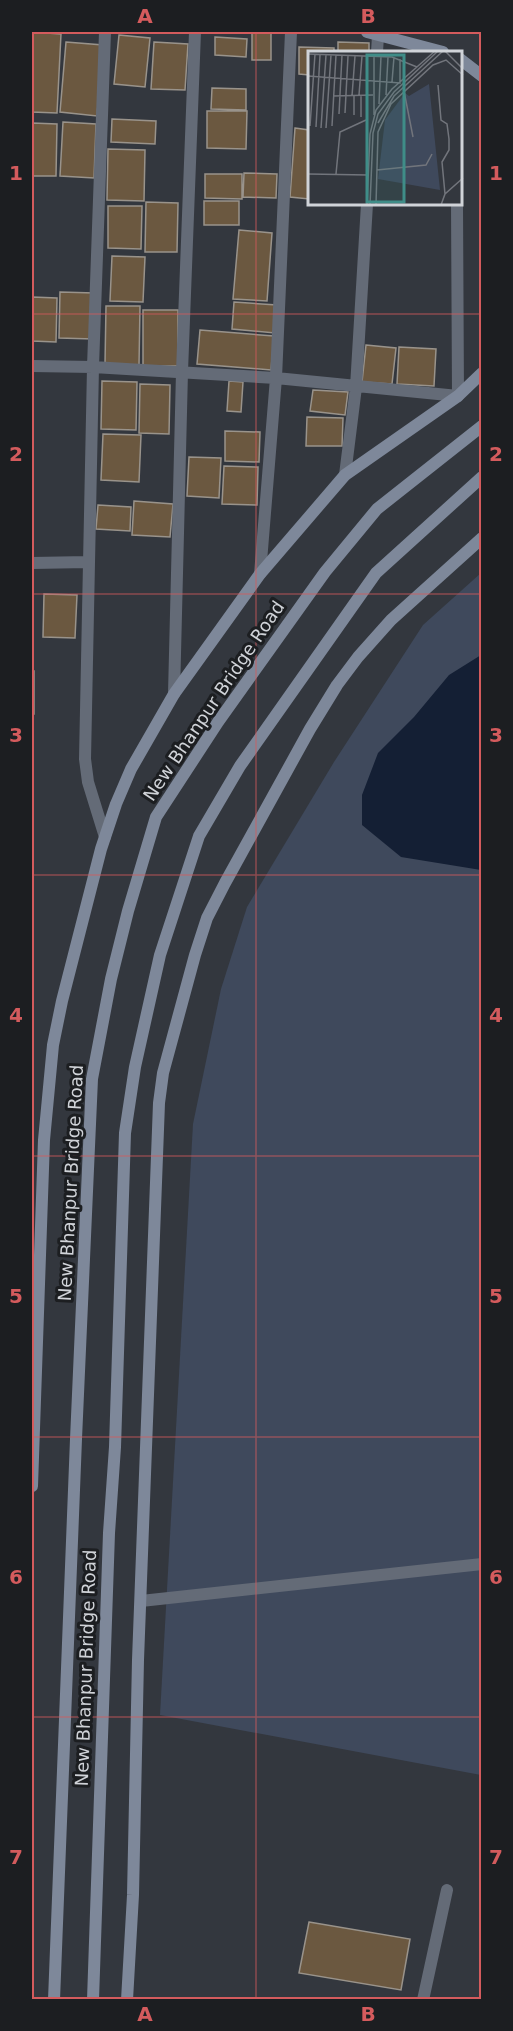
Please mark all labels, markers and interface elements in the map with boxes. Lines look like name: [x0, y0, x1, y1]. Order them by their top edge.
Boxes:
text: A: [137, 4, 153, 28]
text: B: [360, 4, 376, 28]
inset map: [308, 51, 462, 206]
text: 1: [9, 161, 23, 185]
text: 1: [489, 161, 503, 185]
text: 2: [9, 442, 23, 466]
text: 2: [489, 442, 503, 466]
street label: New Bhanpur Bridge Road: [139, 597, 288, 805]
text: 3: [9, 723, 23, 747]
text: 3: [489, 723, 503, 747]
text: 4: [9, 1003, 23, 1027]
text: 4: [489, 1003, 503, 1027]
street label: New Bhanpur Bridge Road: [54, 1064, 87, 1302]
text: 5: [9, 1284, 23, 1308]
text: 5: [489, 1284, 503, 1308]
street label: New Bhanpur Bridge Road: [71, 1549, 100, 1787]
text: 6: [9, 1565, 23, 1589]
text: 6: [489, 1565, 503, 1589]
text: 7: [9, 1845, 23, 1869]
text: 7: [489, 1845, 503, 1869]
text: A: [137, 2002, 153, 2026]
text: B: [360, 2002, 376, 2026]

